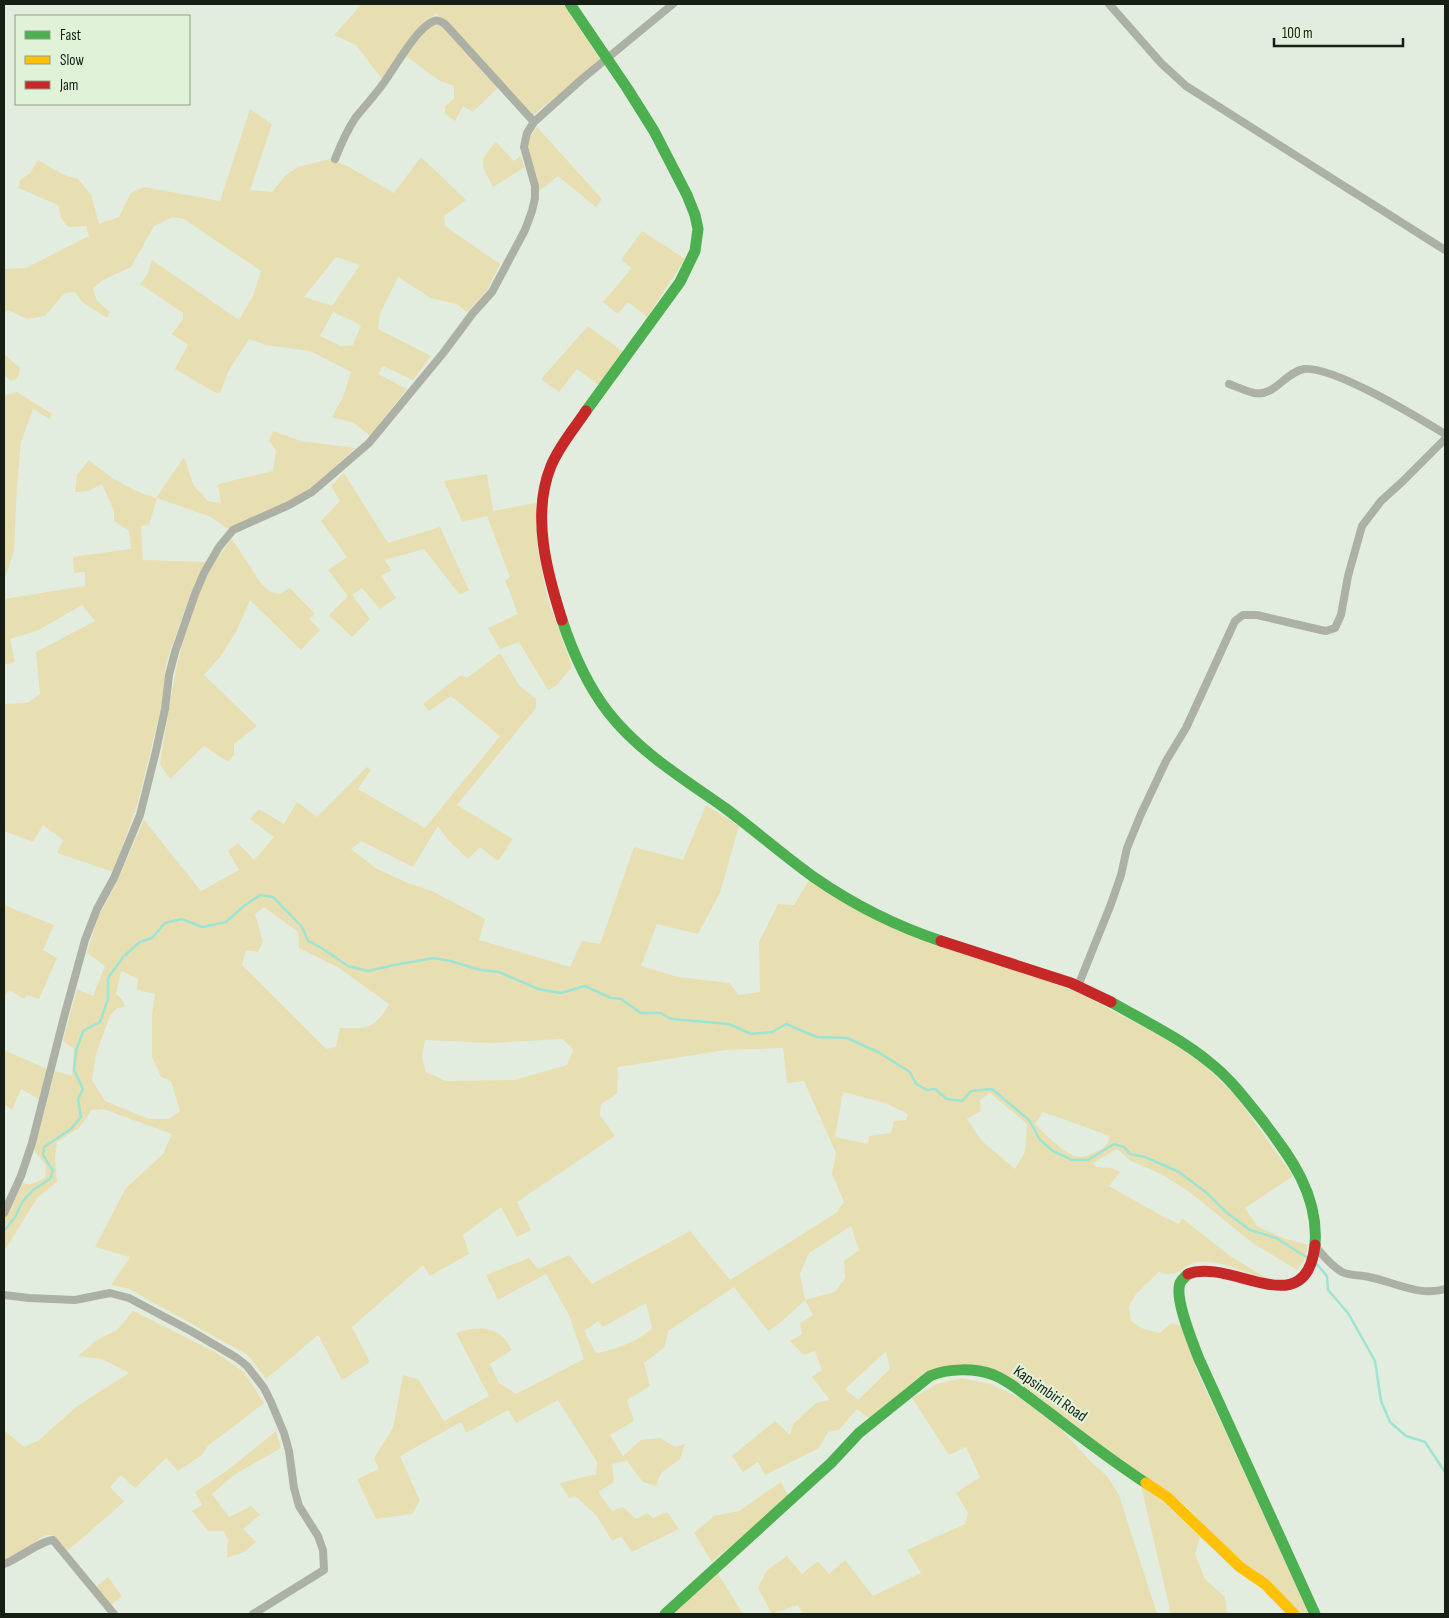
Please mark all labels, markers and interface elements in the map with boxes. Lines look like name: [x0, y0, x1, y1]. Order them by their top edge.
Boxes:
legend: [15, 15, 190, 105]
scale bar: [1274, 15, 1403, 47]
text: 100 m: [1282, 24, 1313, 43]
text: Fast: [60, 26, 82, 45]
text: Slow: [60, 51, 84, 70]
text: Jam: [59, 76, 78, 95]
street label: Kapsimbiri Road: [1010, 1362, 1090, 1426]

